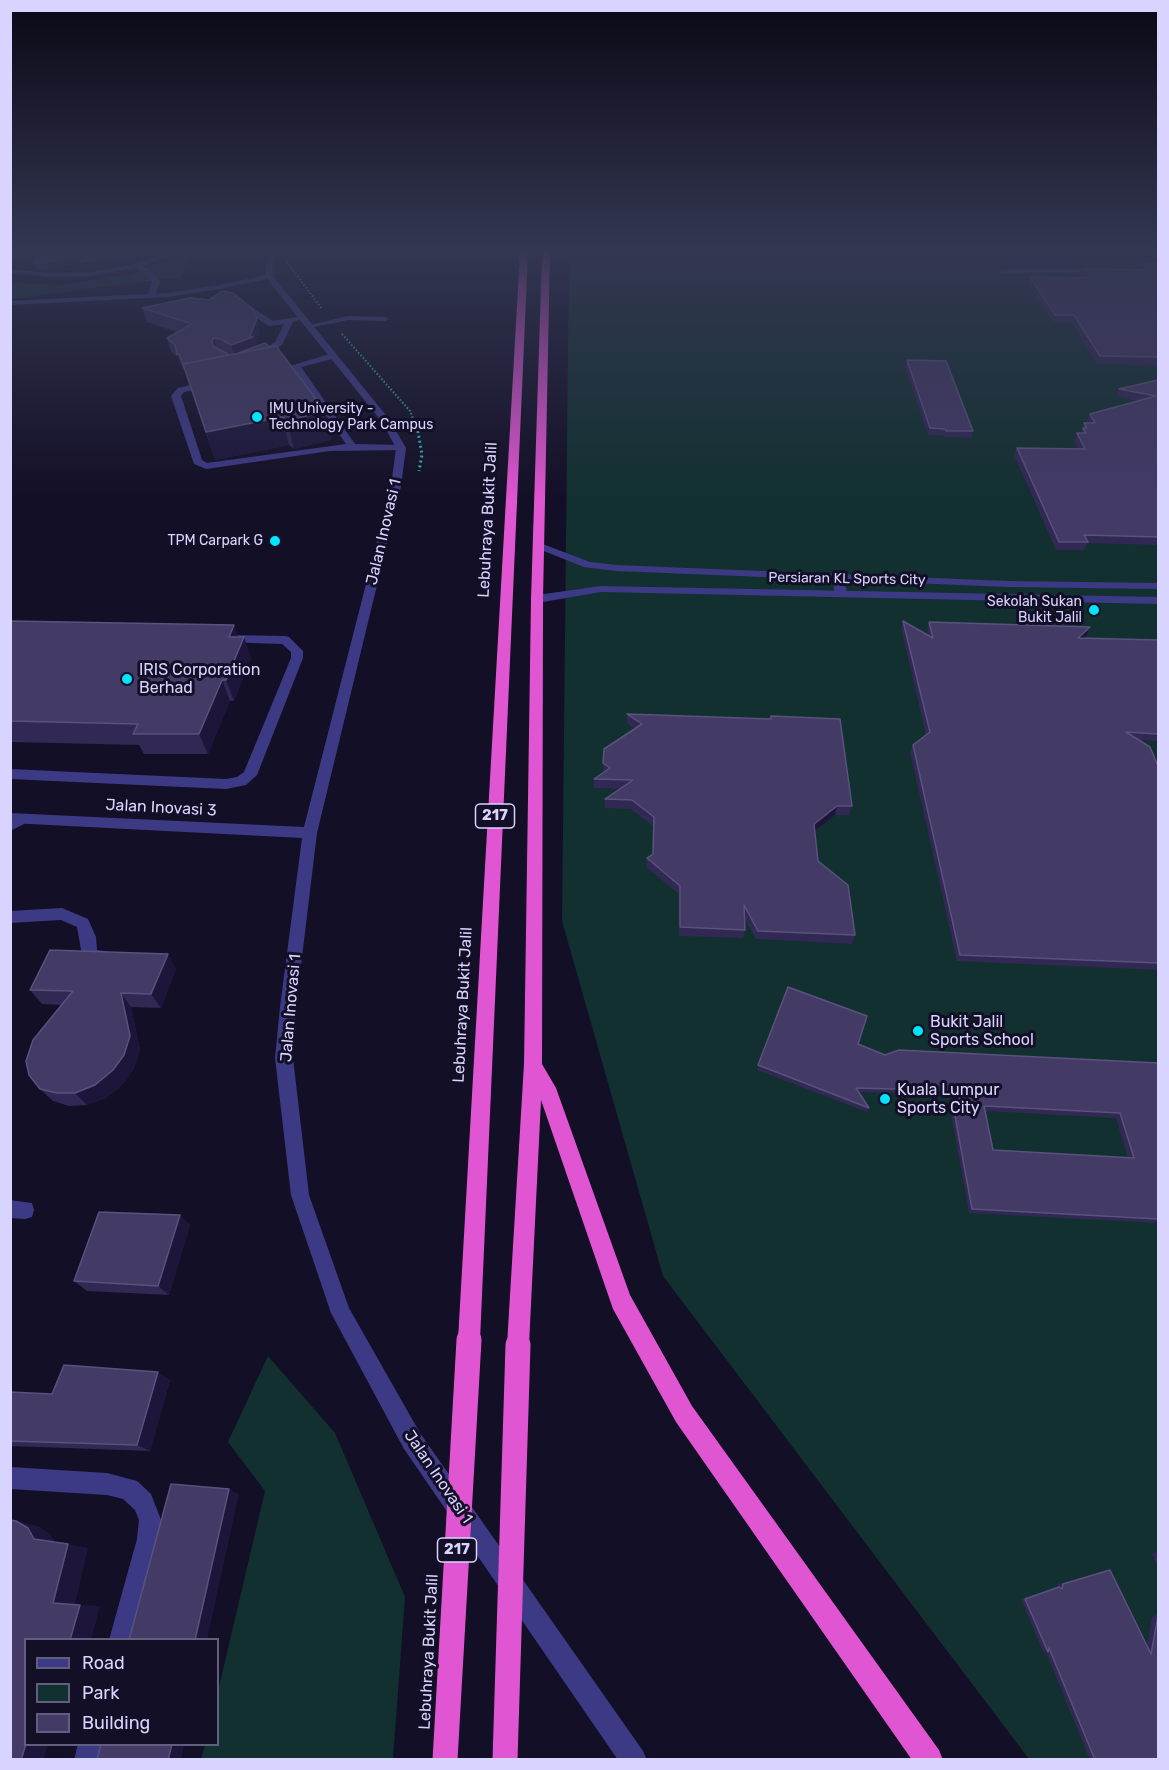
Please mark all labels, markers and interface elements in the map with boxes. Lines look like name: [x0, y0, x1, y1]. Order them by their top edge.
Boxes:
place label: IMU University - Technology Park Campus: [269, 401, 433, 434]
marker: IMU University - Technology Park Campus: [250, 410, 264, 424]
street label: Lebuhraya Bukit Jalil: [474, 442, 502, 598]
street label: Jalan Inovasi 1: [362, 477, 406, 587]
place label: TPM Carpark G: [167, 533, 263, 549]
marker: TPM Carpark G: [268, 534, 282, 548]
street label: Persiaran KL Sports City: [768, 569, 926, 589]
place label: Sekolah Sukan Bukit Jalil: [987, 594, 1082, 626]
marker: Sekolah Sukan Bukit Jalil: [1087, 603, 1101, 617]
place label: IRIS Corporation Berhad: [139, 660, 260, 698]
marker: IRIS Corporation Berhad: [120, 672, 134, 686]
street label: Jalan Inovasi 3: [105, 796, 217, 820]
road number: 217: [476, 804, 514, 828]
street label: Lebuhraya Bukit Jalil: [449, 927, 477, 1083]
street label: Jalan Inovasi 1: [277, 953, 305, 1063]
place label: Bukit Jalil Sports School: [930, 1012, 1034, 1050]
marker: Bukit Jalil Sports School: [911, 1024, 925, 1038]
place label: Kuala Lumpur Sports City: [897, 1080, 999, 1118]
marker: Kuala Lumpur Sports City: [878, 1092, 892, 1106]
street label: Jalan Inovasi 1: [400, 1427, 476, 1527]
road number: 217: [438, 1538, 476, 1562]
street label: Lebuhraya Bukit Jalil: [415, 1574, 443, 1730]
legend: [24, 1638, 219, 1746]
text: Road: [82, 1652, 125, 1674]
text: Park: [82, 1682, 119, 1704]
text: Building: [82, 1712, 150, 1734]

